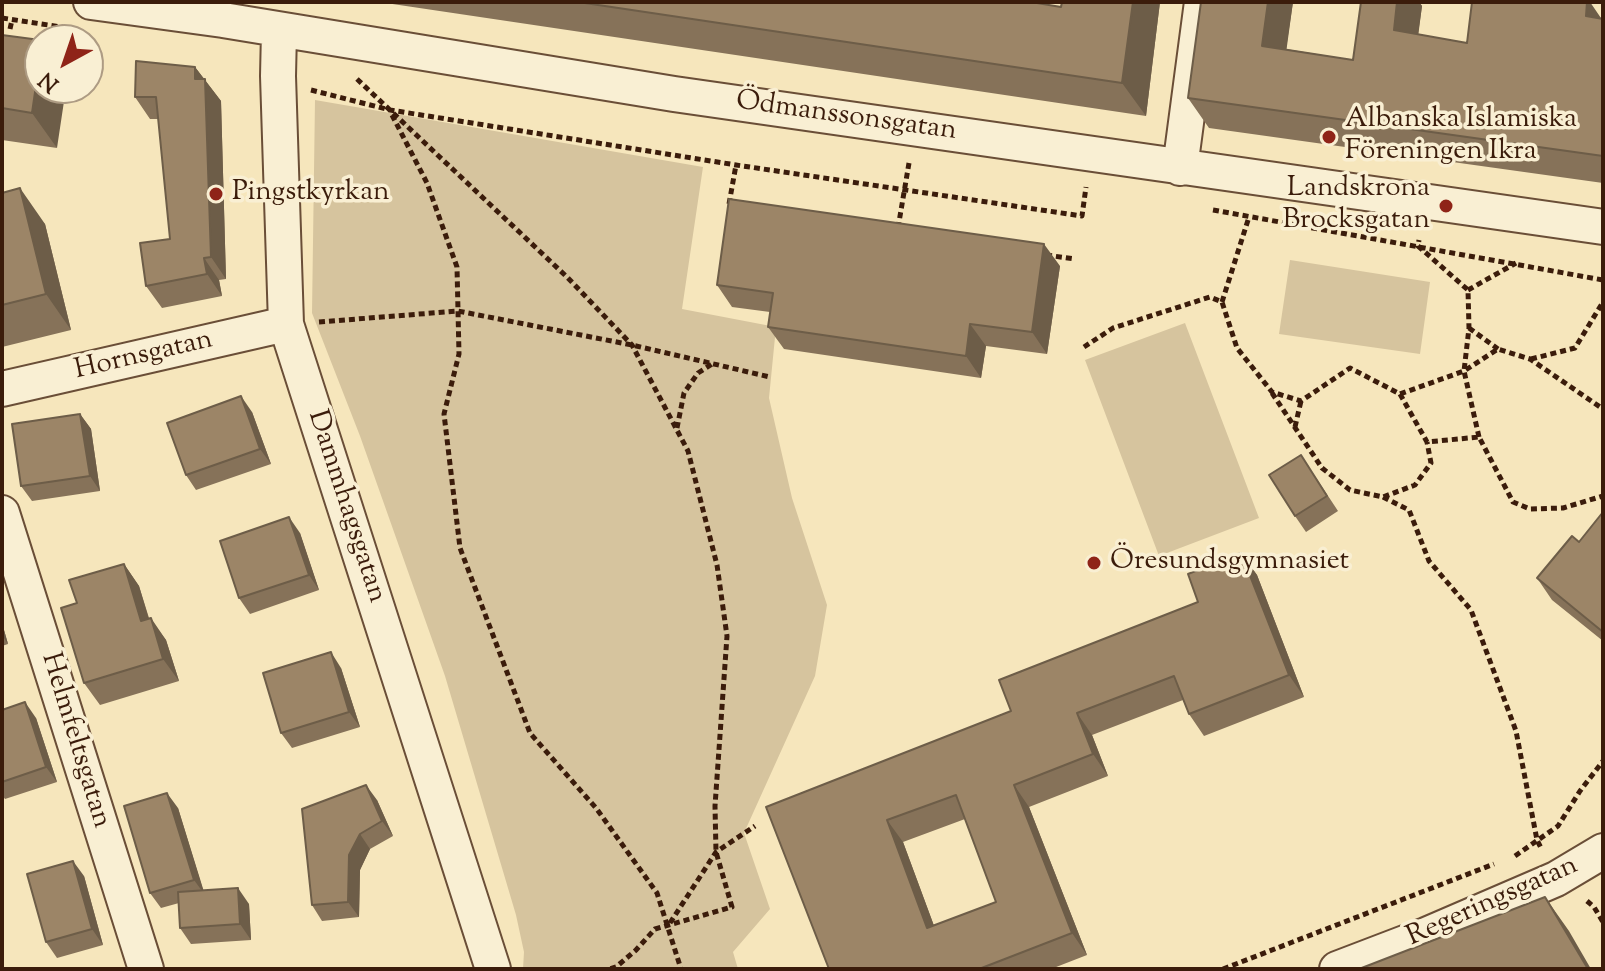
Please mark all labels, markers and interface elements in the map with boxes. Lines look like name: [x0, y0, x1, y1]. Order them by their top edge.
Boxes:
north arrow: [24, 24, 104, 104]
text: N: [33, 63, 67, 99]
street label: Ödmanssonsgatan: [733, 86, 959, 150]
place label: Albanska Islamiska Föreningen Ikra: [1345, 104, 1577, 170]
marker: Albanska Islamiska Föreningen Ikra: [1320, 128, 1338, 146]
place label: Landskrona Brocksgatan: [1282, 173, 1430, 239]
place label: Pingstkyrkan: [232, 177, 390, 211]
marker: Pingstkyrkan: [207, 185, 225, 203]
marker: Landskrona Brocksgatan: [1437, 197, 1455, 215]
street label: Hornsgatan: [72, 325, 216, 389]
street label: Dammhagsgatan: [298, 407, 392, 607]
place label: Öresundsgymnasiet: [1110, 546, 1349, 580]
marker: Öresundsgymnasiet: [1085, 554, 1103, 572]
street label: Helmfeltsgatan: [31, 649, 117, 833]
street label: Regeringsgatan: [1402, 850, 1584, 956]

